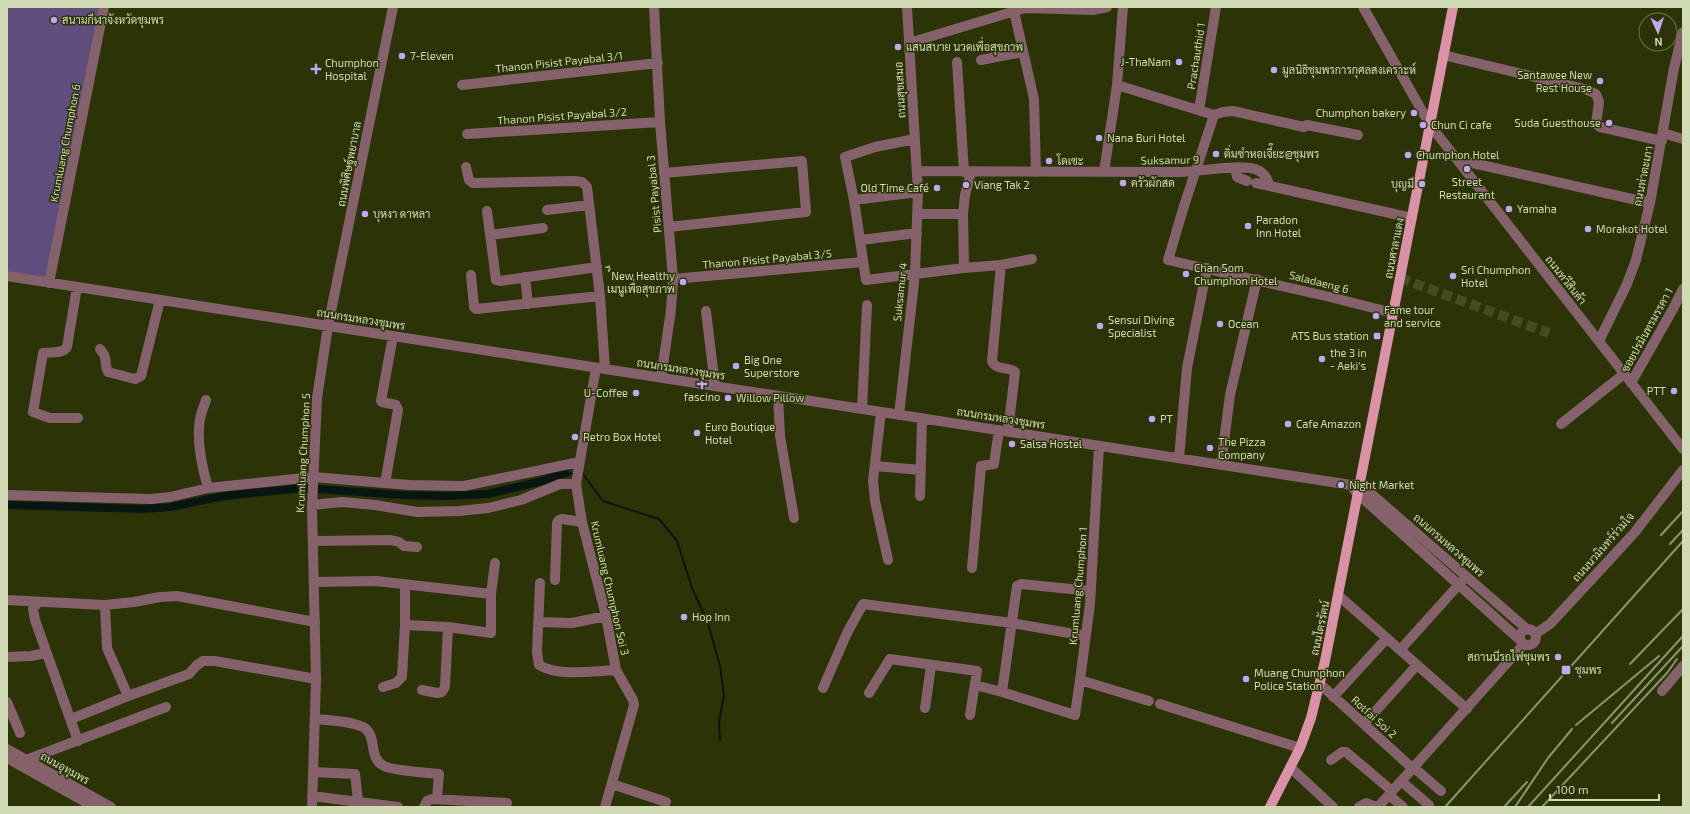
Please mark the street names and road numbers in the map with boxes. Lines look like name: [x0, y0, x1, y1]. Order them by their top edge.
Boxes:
street label: Prachauthid 1: [1184, 22, 1207, 90]
street label: Thanon Pisist Payabal 3/1: [494, 48, 623, 75]
street label: ถนนสุขเสมอ: [892, 61, 910, 118]
street label: Krumluang Chumphon 6: [47, 83, 82, 203]
street label: Thanon Pisist Payabal 3/2: [497, 104, 627, 127]
street label: ถนนพิศิษฐ์พยาบาล: [333, 120, 365, 208]
street label: ถนนท่าตะเภา: [1630, 145, 1655, 207]
street label: Suksamur 9: [1141, 152, 1199, 167]
street label: Pisist Payabal 3: [644, 155, 663, 233]
street label: ถนนศาลาแดง: [1381, 216, 1406, 280]
street label: Thanon Pisist Payabal 3/5: [702, 246, 832, 271]
street label: ถนนทวีสินค้า: [1543, 252, 1590, 307]
street label: Suksamur 4: [890, 262, 909, 322]
street label: Saladaeng 6: [1288, 268, 1350, 295]
street label: ซอยปรมินทรมรรคา 1: [1618, 285, 1675, 374]
street label: ถนนกรมหลวงชุมพร: [315, 305, 406, 335]
street label: ถนนกรมหลวงชุมพร: [635, 355, 726, 385]
street label: Krumluang Chumphon 5: [293, 393, 312, 513]
street label: ถนนกรมหลวงชุมพร: [955, 404, 1046, 434]
street label: ถนนนวมินทร์ร่วมใจ: [1568, 509, 1636, 584]
street label: ถนนกรมหลวงชุมพร: [1409, 510, 1487, 581]
street label: Krumluang Chumphon Soi 3: [589, 519, 632, 656]
street label: Krumluang Chumphon 1: [1066, 527, 1089, 645]
street label: ถนนไตรรัตน์: [1306, 599, 1332, 656]
street label: Rotfai Soi 2: [1349, 693, 1400, 740]
street label: ถนนอุทุมพร: [37, 749, 92, 789]

